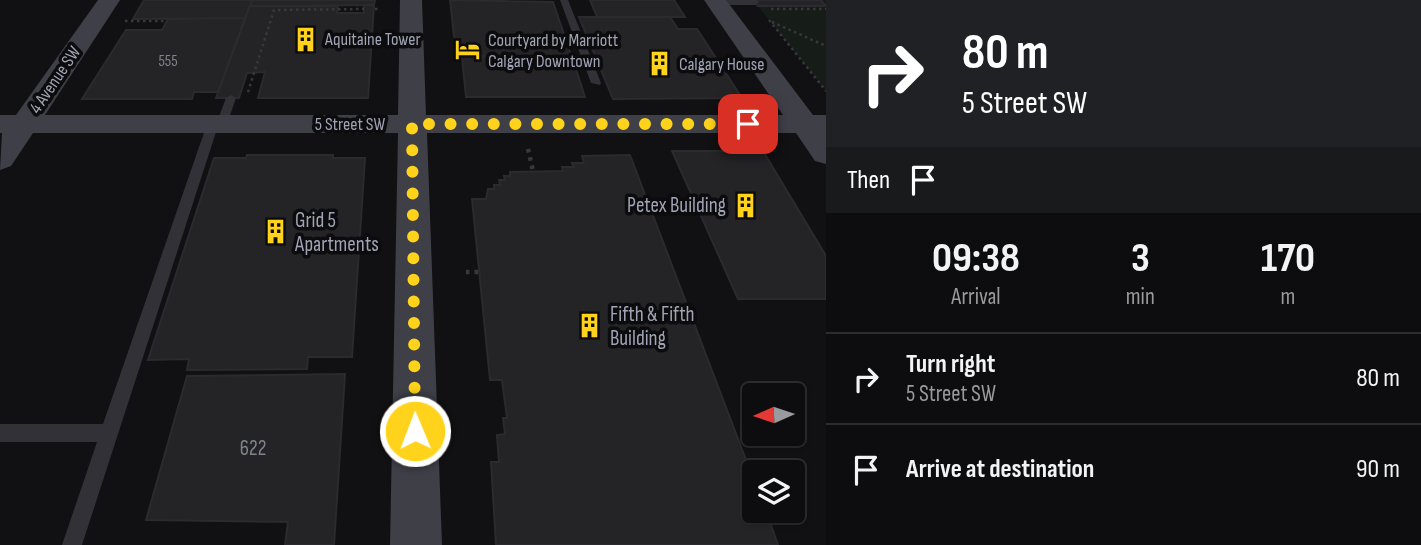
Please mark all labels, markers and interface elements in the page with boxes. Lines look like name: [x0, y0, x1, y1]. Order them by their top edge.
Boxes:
text: 80 m: [962, 24, 1049, 83]
building icon: Aquitaine Tower: [291, 25, 319, 53]
icon: right: [847, 28, 938, 119]
place label: Aquitaine Tower: [324, 29, 421, 50]
place label: Courtyard by Marriott Calgary Downtown: [488, 30, 619, 72]
hotel icon: Courtyard by Marriott Calgary Downtown: [454, 36, 482, 64]
street label: 4 Avenue SW: [25, 42, 85, 118]
building icon: Calgary House: [645, 50, 673, 78]
house number: 555: [158, 52, 178, 71]
place label: Calgary House: [679, 54, 765, 75]
text: 5 Street SW: [962, 84, 1087, 123]
pin: [718, 94, 778, 154]
icon: arrive: [729, 105, 767, 143]
street label: 5 Street SW: [315, 114, 385, 135]
icon: arrive: [904, 161, 942, 199]
text: Then: [847, 165, 890, 196]
building icon: Petex Building: [732, 191, 760, 219]
place label: Petex Building: [627, 193, 726, 218]
place label: Grid 5 Apartments: [294, 208, 379, 257]
building icon: Grid 5 Apartments: [261, 218, 289, 246]
text: 09:38: [932, 233, 1020, 284]
text: 3: [1131, 233, 1150, 284]
text: 170: [1261, 233, 1315, 284]
text: Arrival: [951, 283, 1001, 311]
text: min: [1126, 283, 1155, 311]
text: m: [1280, 283, 1295, 311]
place label: Fifth & Fifth Building: [610, 302, 695, 351]
building icon: Fifth & Fifth Building: [576, 312, 604, 340]
text: Turn right: [906, 349, 995, 380]
icon: right: [847, 360, 885, 398]
text: 80 m: [1356, 363, 1400, 394]
text: 5 Street SW: [906, 380, 996, 408]
north arrow: [742, 383, 805, 446]
map controls: [742, 383, 805, 523]
position arrow: [378, 394, 452, 468]
house number: 622: [240, 436, 266, 461]
icon: arrive: [847, 451, 885, 489]
text: Arrive at destination: [906, 454, 1094, 485]
text: 90 m: [1356, 454, 1400, 485]
button: layers: [742, 460, 805, 523]

